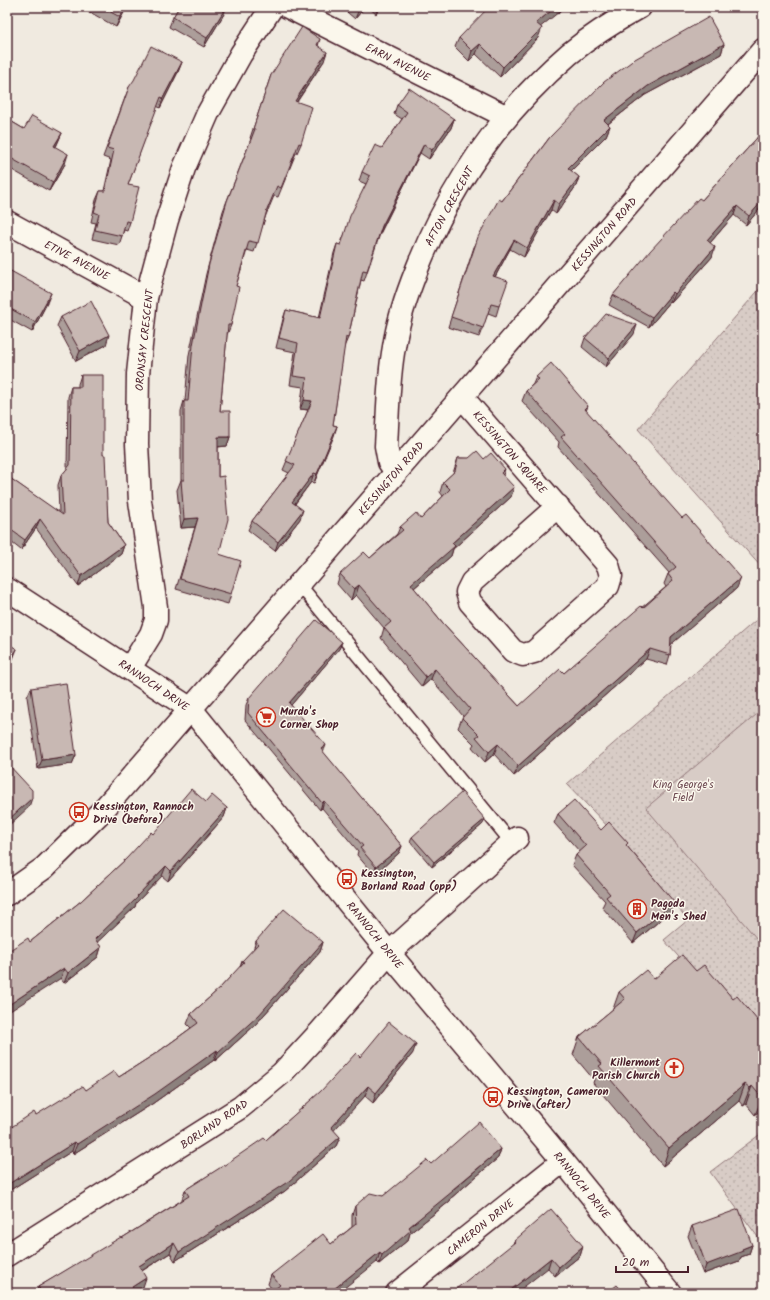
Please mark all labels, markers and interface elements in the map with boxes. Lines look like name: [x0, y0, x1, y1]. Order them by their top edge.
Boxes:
street label: EARN AVENUE: [362, 39, 434, 87]
street label: AFTON CRESCENT: [421, 162, 480, 250]
street label: KESSINGTON ROAD: [567, 193, 642, 276]
street label: ETIVE AVENUE: [41, 236, 113, 286]
street label: ORONSAY CRESCENT: [131, 287, 159, 392]
street label: KESSINGTON SQUARE: [468, 407, 551, 499]
street label: KESSINGTON ROAD: [354, 437, 429, 520]
street label: RANNOCH DRIVE: [114, 655, 193, 717]
place label: Murdo's Corner Shop: [280, 703, 339, 734]
supermarket icon: Murdo's Corner Shop: [255, 706, 277, 728]
park label: King George's Field: [652, 776, 714, 807]
place label: Kessington, Rannoch Drive (before): [93, 798, 194, 829]
bus stop icon: Kessington, Rannoch Drive (before): [68, 801, 90, 823]
place label: Kessington, Borland Road (opp): [361, 865, 457, 896]
bus stop icon: Kessington, Borland Road (opp): [336, 868, 358, 890]
place label: Pagoda Men's Shed: [651, 895, 707, 926]
street label: RANNOCH DRIVE: [341, 898, 407, 974]
building icon: Pagoda Men's Shed: [626, 898, 648, 920]
place label: Killermont Parish Church: [592, 1054, 661, 1085]
church icon: Killermont Parish Church: [663, 1057, 685, 1079]
place label: Kessington, Cameron Drive (after): [507, 1083, 609, 1114]
bus stop icon: Kessington, Cameron Drive (after): [482, 1086, 504, 1108]
street label: BORLAND ROAD: [177, 1095, 252, 1154]
street label: RANNOCH DRIVE: [548, 1148, 614, 1224]
street label: CAMERON DRIVE: [443, 1194, 519, 1261]
scale bar: [616, 1248, 688, 1274]
text: 20 m: [622, 1253, 650, 1272]

